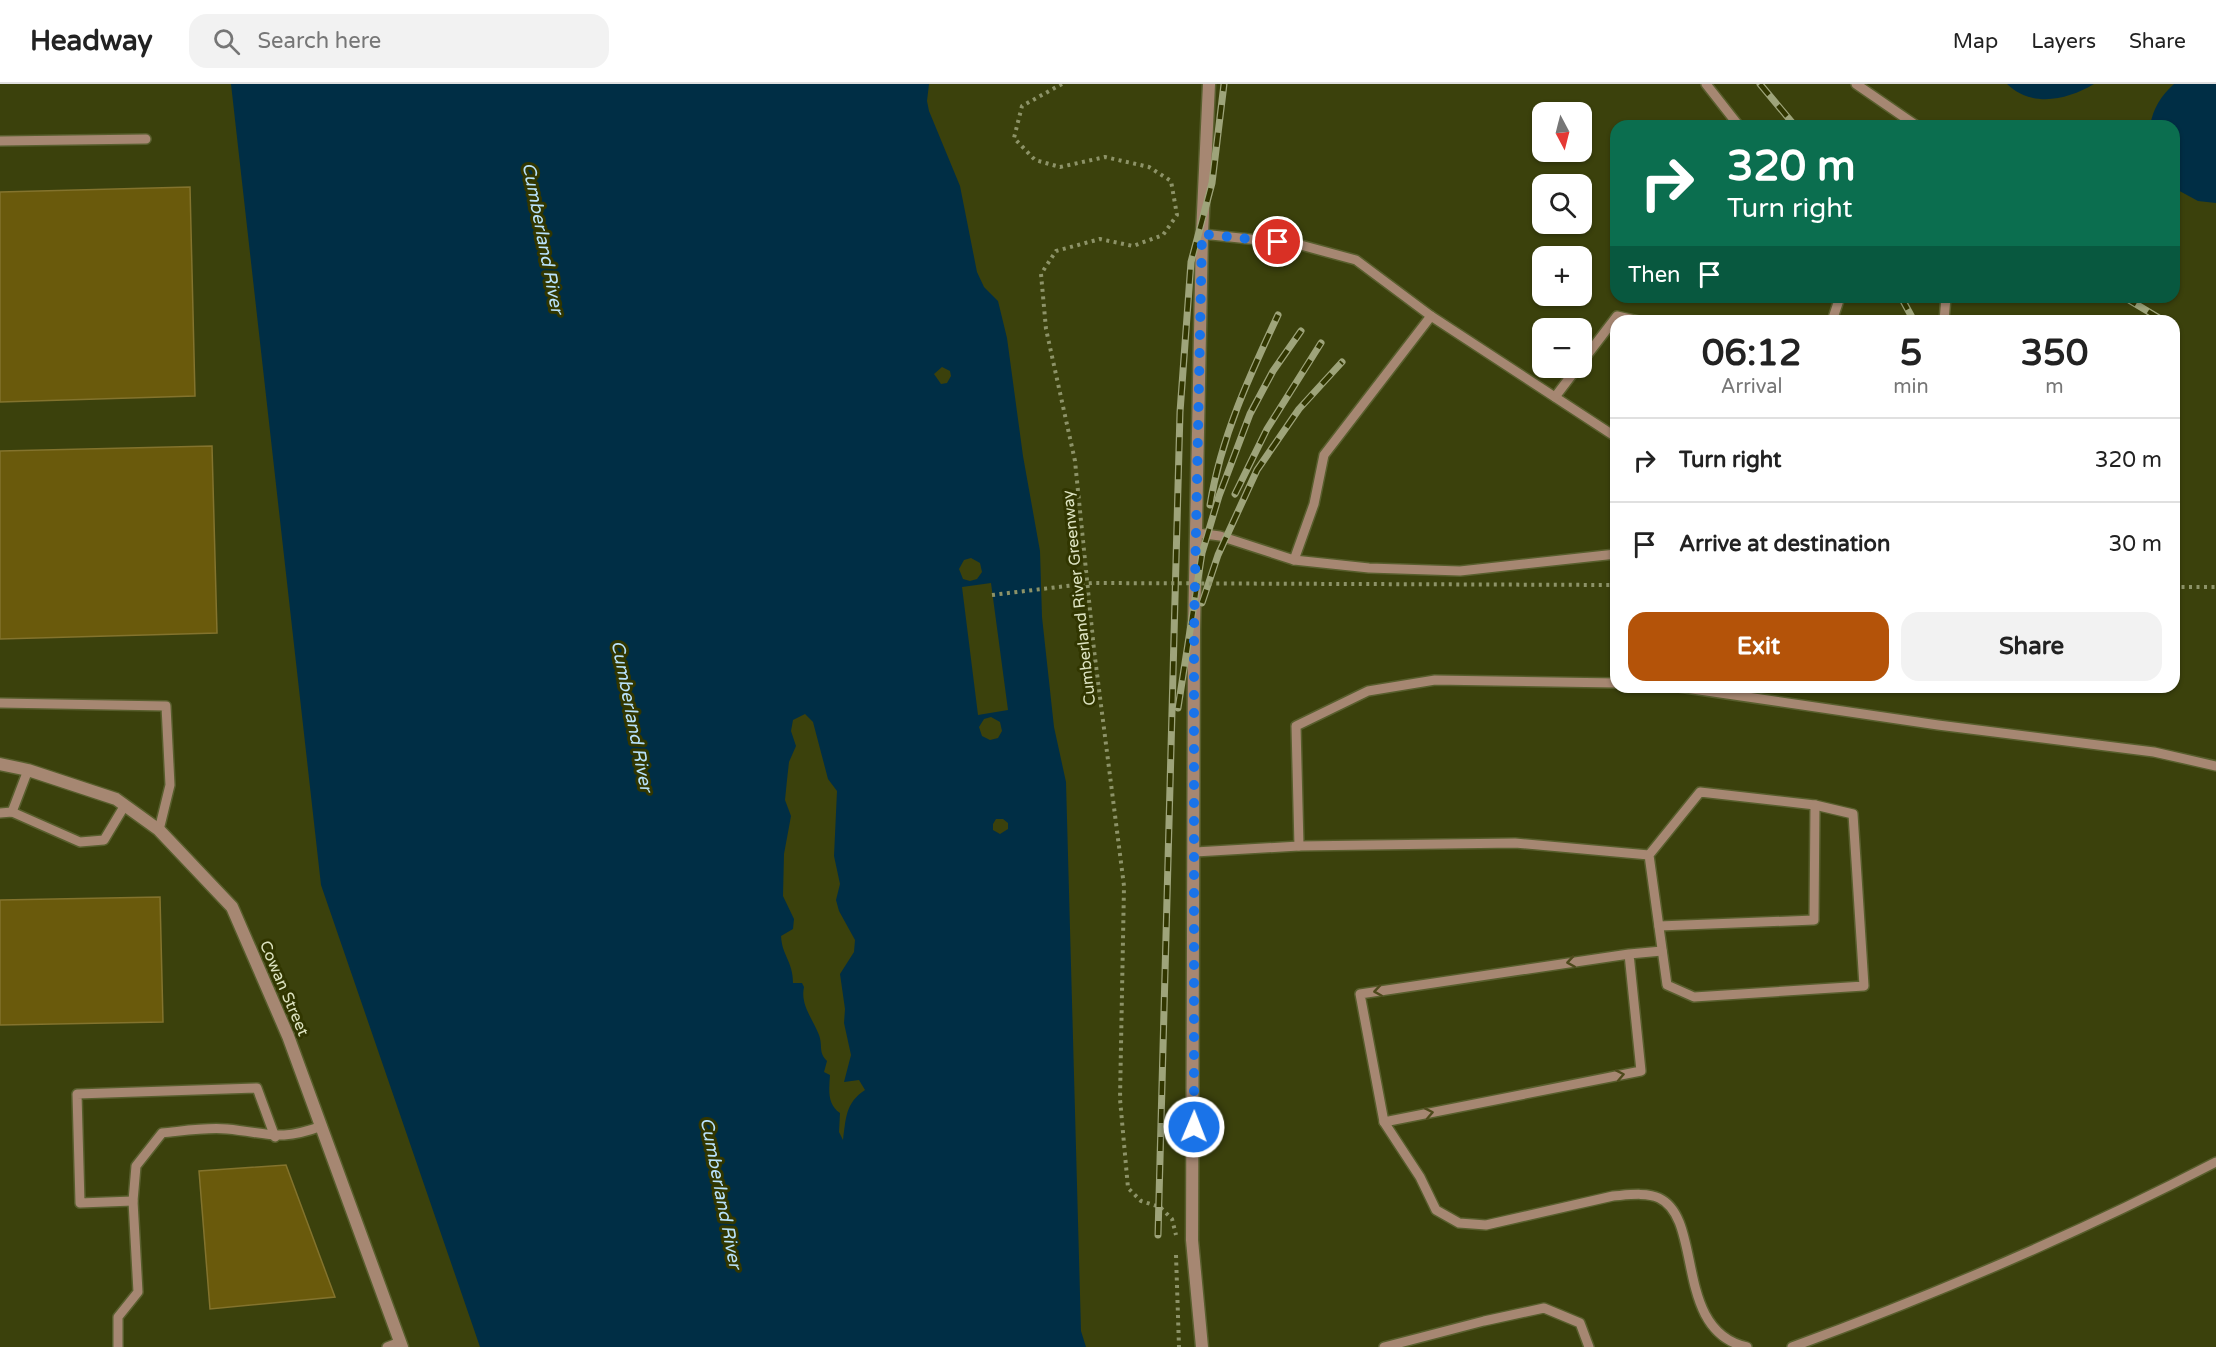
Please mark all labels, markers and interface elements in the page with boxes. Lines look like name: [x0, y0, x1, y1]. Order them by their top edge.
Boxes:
search box: [189, 14, 609, 68]
text: Headway: [30, 24, 153, 58]
icon: search: [210, 25, 243, 58]
text: Search here: [258, 28, 381, 54]
text: Map: [1953, 29, 1998, 54]
text: Layers: [2031, 29, 2096, 54]
text: Share: [2129, 29, 2186, 54]
north arrow: [1532, 102, 1592, 162]
map controls: [1532, 102, 1592, 378]
text: 320 m: [1727, 141, 1856, 192]
icon: right: [1628, 144, 1706, 222]
water label: Cumberland River: [518, 160, 569, 318]
button: search: [1532, 174, 1592, 234]
text: Turn right: [1727, 192, 1853, 225]
pin: [1252, 216, 1303, 267]
icon: arrive: [1261, 225, 1294, 258]
button: +: [1532, 246, 1592, 306]
icon: arrive: [1693, 258, 1726, 291]
text: Then: [1628, 262, 1681, 288]
button: −: [1532, 318, 1592, 378]
text: 06:12: [1702, 332, 1802, 375]
text: 5: [1900, 332, 1922, 375]
text: 350: [2020, 332, 2088, 375]
text: Arrival: [1721, 375, 1783, 399]
text: min: [1893, 375, 1929, 399]
text: m: [2045, 375, 2064, 399]
icon: right: [1628, 444, 1661, 477]
text: Turn right: [1679, 447, 1781, 473]
text: 320 m: [2095, 447, 2162, 473]
street label: Cumberland River Greenway: [1058, 489, 1100, 707]
icon: arrive: [1628, 528, 1661, 561]
text: Arrive at destination: [1679, 531, 1890, 557]
text: 30 m: [2108, 531, 2162, 557]
button: Exit: [1628, 612, 1889, 681]
button: Share: [1901, 612, 2162, 681]
water label: Cumberland River: [607, 638, 658, 796]
street label: Cowan Street: [255, 938, 313, 1039]
one-way arrow: [1567, 956, 1576, 968]
one-way arrow: [1374, 985, 1383, 997]
one-way arrow: [1615, 1069, 1625, 1082]
position arrow: [1162, 1095, 1226, 1159]
one-way arrow: [1424, 1107, 1434, 1120]
water label: Cumberland River: [696, 1115, 747, 1273]

